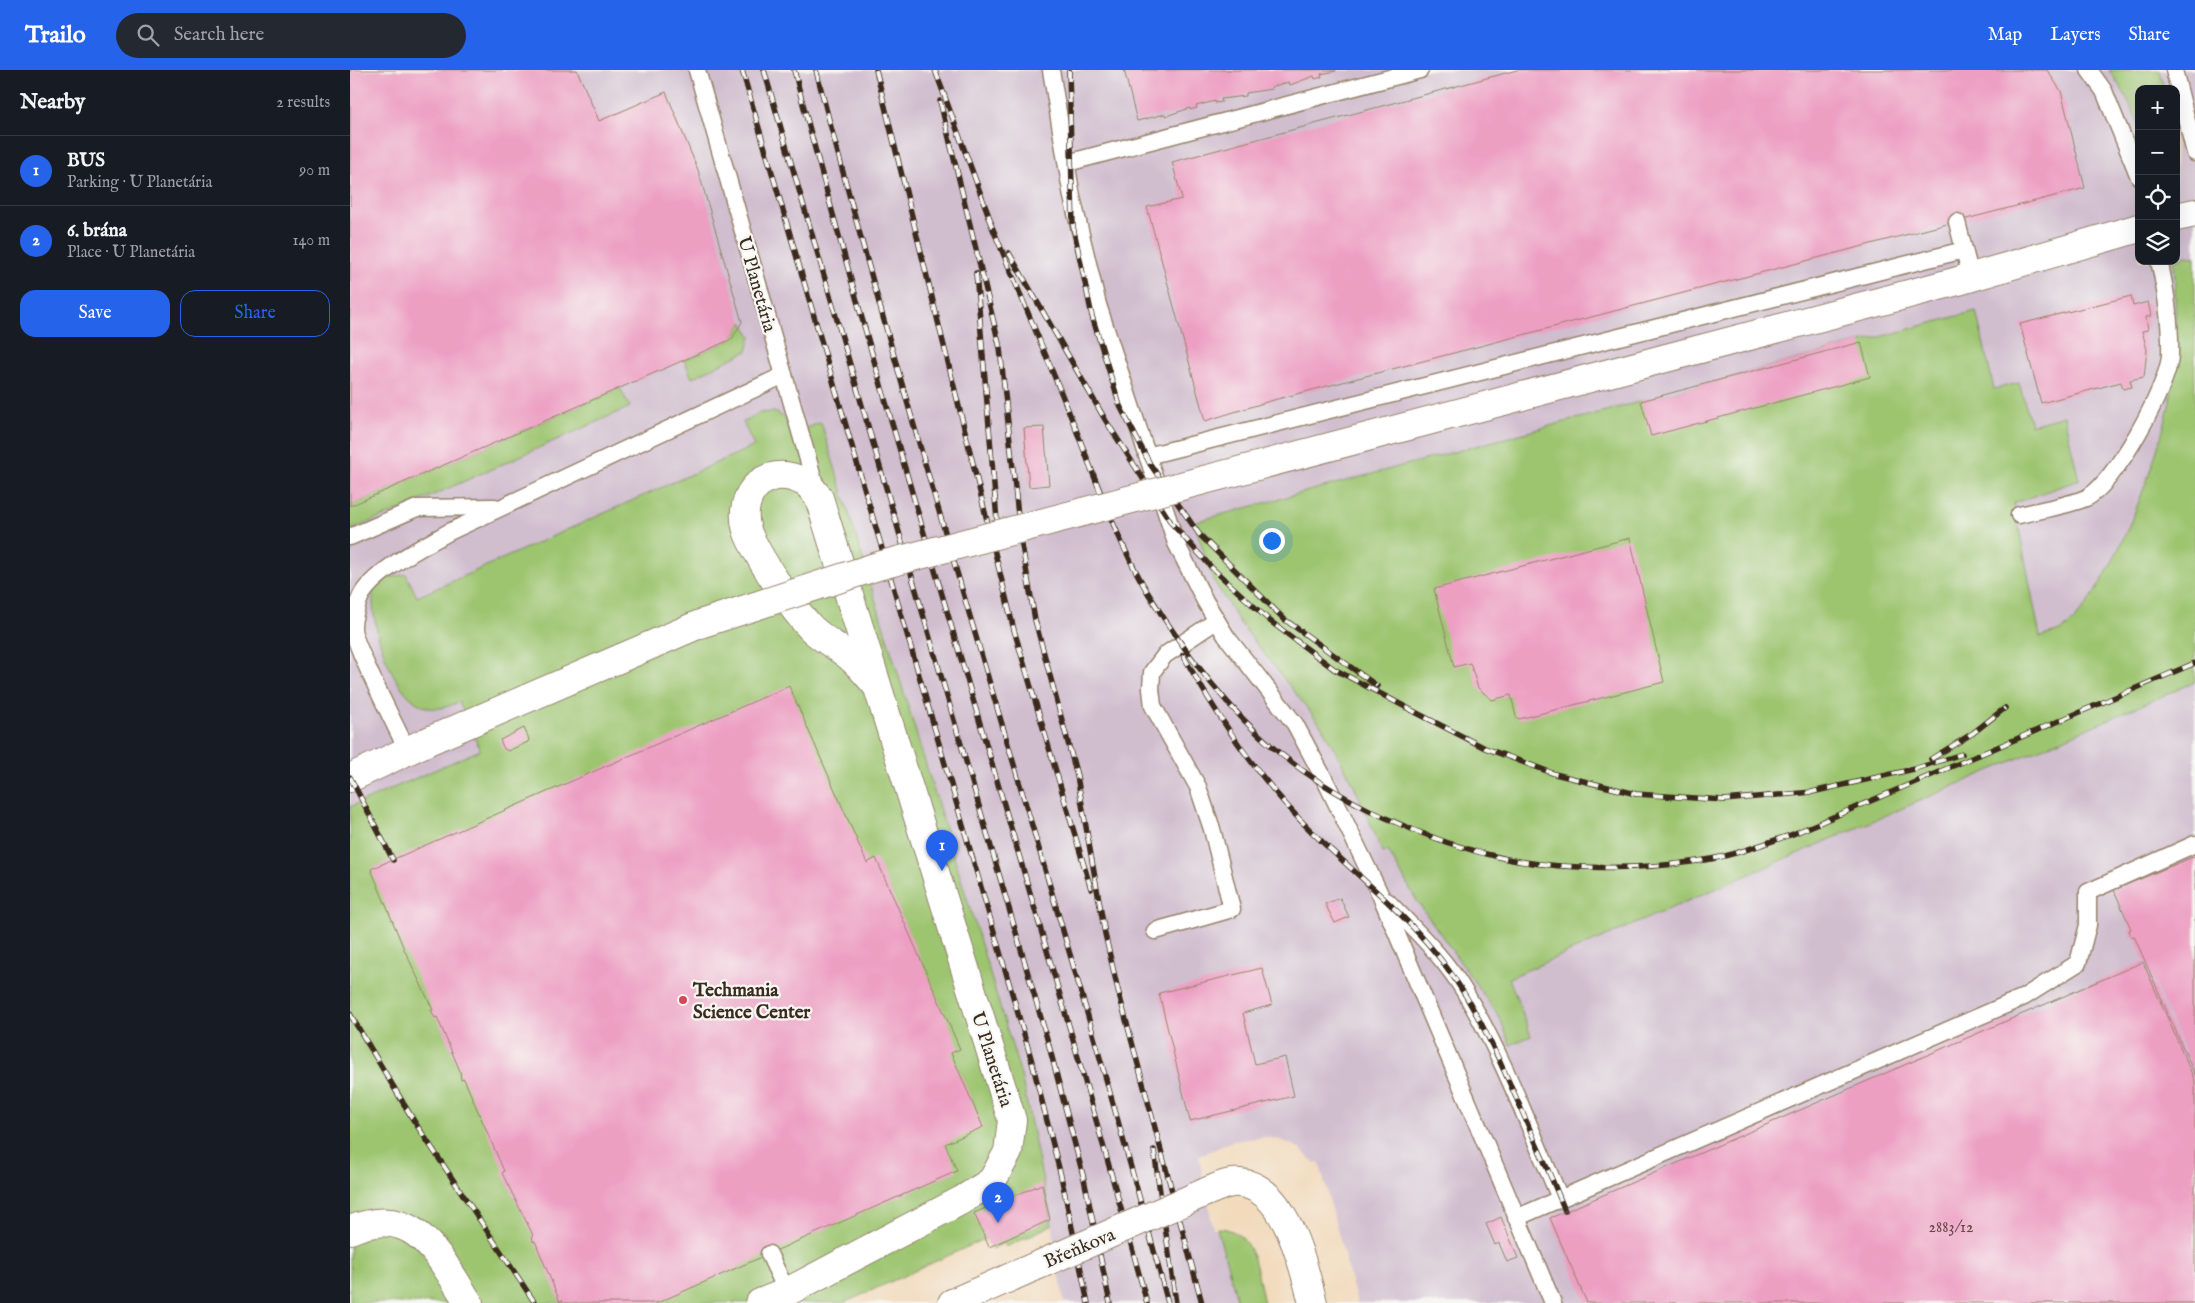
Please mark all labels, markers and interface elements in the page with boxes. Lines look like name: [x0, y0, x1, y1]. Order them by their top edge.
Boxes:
search box: [116, 13, 466, 58]
text: Trailo: [25, 20, 86, 51]
icon: search: [134, 21, 162, 49]
text: Search here: [174, 23, 264, 47]
text: Map: [1988, 24, 2022, 47]
text: Layers: [2050, 24, 2101, 47]
text: Share: [2129, 24, 2170, 47]
map controls: [2135, 85, 2180, 265]
button: +: [2135, 85, 2180, 130]
text: Nearby: [20, 89, 85, 116]
text: 2 results: [276, 93, 330, 113]
button: −: [2135, 130, 2180, 175]
text: BUS: [67, 149, 105, 173]
text: 1: [33, 161, 39, 181]
text: 90 m: [299, 161, 330, 181]
text: Parking · U Planetária: [67, 173, 212, 193]
button: locate: [2135, 175, 2180, 220]
text: 6. brána: [67, 219, 127, 243]
button: layers: [2135, 220, 2180, 265]
text: 2: [32, 231, 40, 251]
text: 140 m: [292, 231, 330, 251]
street label: U Planetária: [731, 234, 781, 336]
text: Place · U Planetária: [67, 243, 195, 263]
button: Save: [20, 290, 170, 337]
button: Share: [180, 290, 330, 337]
your location: [1259, 528, 1285, 554]
pin: 1: [926, 830, 958, 871]
place label: Techmania Science Center: [692, 979, 811, 1025]
marker: Techmania Science Center: [677, 994, 689, 1006]
street label: U Planetária: [964, 1009, 1018, 1111]
pin: 2: [982, 1182, 1014, 1223]
house number: 2883/12: [1929, 1218, 1973, 1238]
street label: Břeňkova: [1041, 1223, 1120, 1275]

